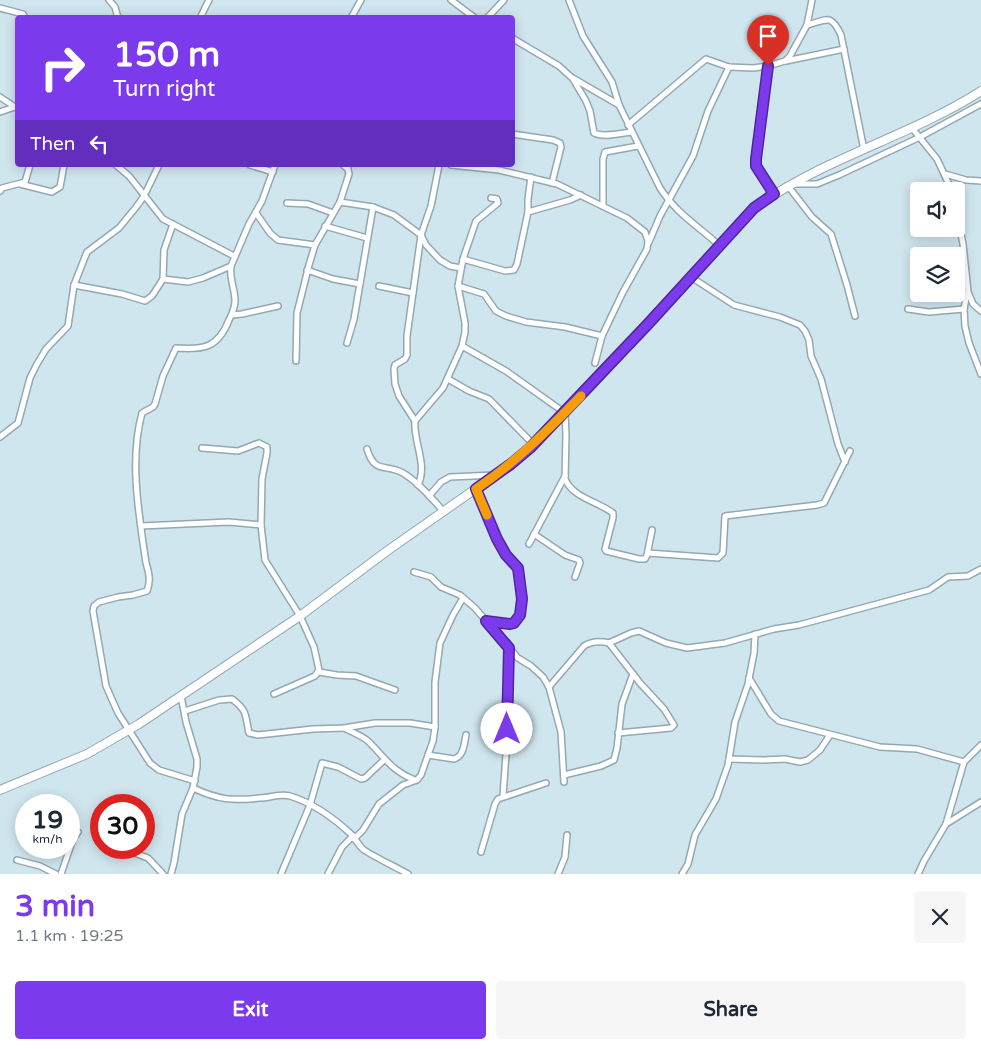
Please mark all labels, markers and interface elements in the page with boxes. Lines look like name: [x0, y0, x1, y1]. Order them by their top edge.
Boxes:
pin: [747, 15, 789, 66]
icon: arrive: [754, 22, 782, 50]
text: 150 m: [113, 34, 220, 76]
icon: right: [30, 35, 95, 100]
text: Turn right: [113, 76, 215, 102]
icon: left: [85, 130, 113, 158]
text: Then: [30, 133, 75, 155]
map controls: [910, 182, 965, 302]
button: sound: [910, 182, 965, 237]
button: layers: [910, 247, 965, 302]
position arrow: [480, 702, 532, 754]
speed limit sign: 30: [90, 794, 155, 859]
text: 19: [32, 805, 63, 835]
text: km/h: [32, 832, 63, 846]
text: 3 min: [15, 888, 95, 925]
button: close: [914, 891, 966, 943]
text: 1.1 km · 19:25: [15, 926, 124, 946]
button: Exit: [15, 981, 486, 1039]
button: Share: [496, 981, 966, 1039]

